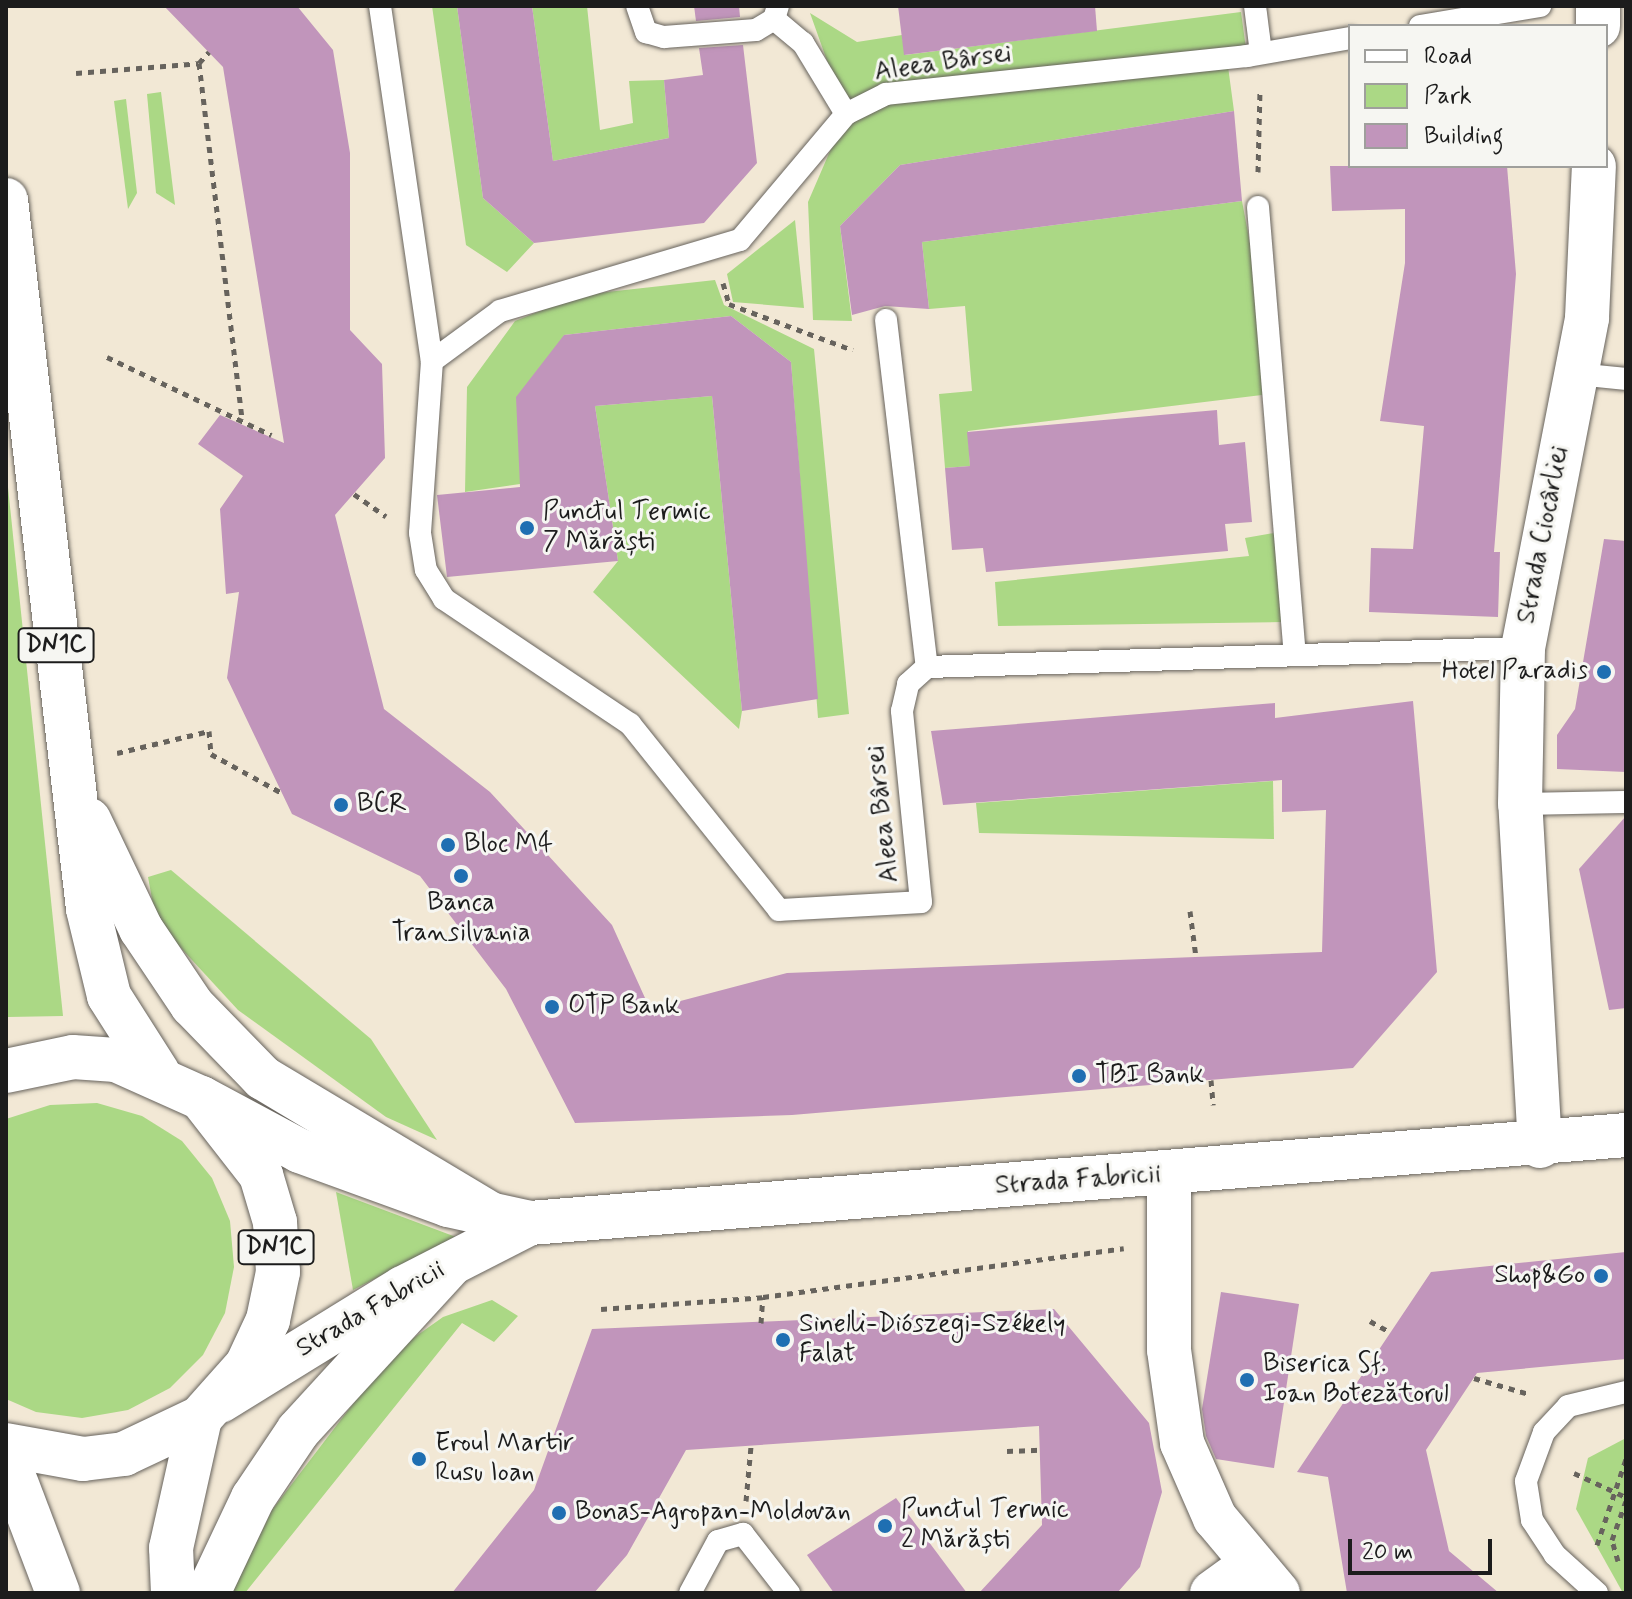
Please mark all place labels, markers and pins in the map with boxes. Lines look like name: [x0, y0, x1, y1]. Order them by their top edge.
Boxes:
place label: Punctul Termic 7 Mărăști: [543, 497, 709, 558]
marker: Punctul Termic 7 Mărăști: [518, 519, 536, 537]
place label: Hotel Paradis: [1446, 656, 1588, 688]
marker: Hotel Paradis: [1595, 663, 1613, 681]
place label: BCR: [357, 789, 407, 821]
marker: BCR: [332, 796, 350, 814]
place label: Bloc M4: [464, 829, 553, 861]
marker: Bloc M4: [439, 836, 457, 854]
marker: Banca Transilvania: [452, 867, 470, 885]
place label: Banca Transilvania: [392, 888, 530, 950]
place label: OTP Bank: [568, 991, 679, 1023]
marker: OTP Bank: [543, 998, 561, 1016]
place label: TBI Bank: [1095, 1060, 1204, 1092]
marker: TBI Bank: [1070, 1067, 1088, 1085]
place label: Shop&Go: [1494, 1260, 1585, 1292]
marker: Shop&Go: [1592, 1267, 1610, 1285]
place label: Sinelli-Diószegi-Székely Falat: [799, 1309, 1065, 1370]
marker: Sinelli-Diószegi-Székely Falat: [774, 1331, 792, 1349]
place label: Biserica Sf. Ioan Botezătorul: [1263, 1349, 1447, 1410]
marker: Biserica Sf. Ioan Botezătorul: [1238, 1371, 1256, 1389]
place label: Eroul Martir Rusu Ioan: [435, 1428, 572, 1490]
marker: Eroul Martir Rusu Ioan: [410, 1450, 428, 1468]
place label: Punctul Termic 2 Mărăști: [901, 1495, 1067, 1556]
place label: Bonas-Agropan-Moldovan: [575, 1497, 851, 1529]
marker: Bonas-Agropan-Moldovan: [550, 1504, 568, 1522]
marker: Punctul Termic 2 Mărăști: [876, 1517, 894, 1535]

